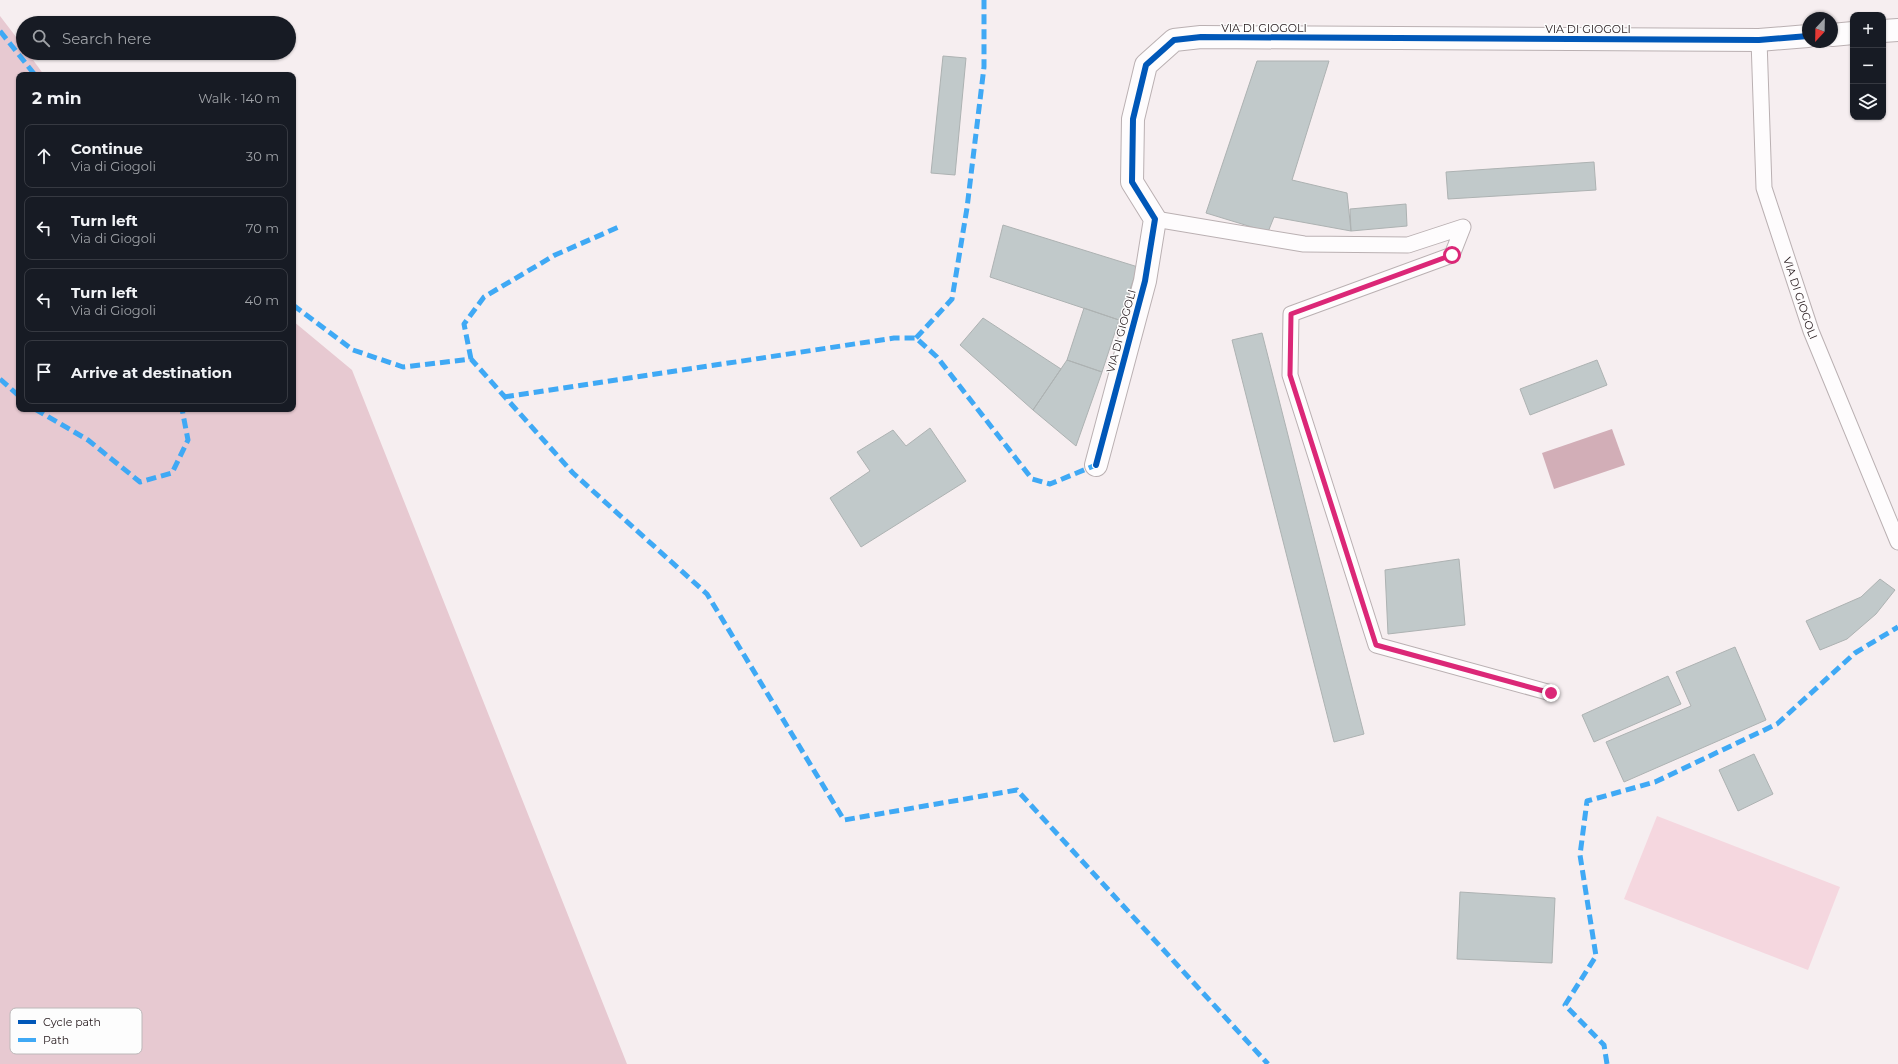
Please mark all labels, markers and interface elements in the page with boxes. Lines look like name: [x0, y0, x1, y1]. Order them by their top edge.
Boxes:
north arrow: [1802, 12, 1838, 48]
map controls: [1850, 12, 1886, 120]
button: +: [1850, 12, 1886, 48]
search box: [16, 16, 296, 60]
street label: VIA DI GIOGOLI: [1221, 21, 1307, 35]
street label: VIA DI GIOGOLI: [1545, 22, 1631, 36]
icon: search: [30, 27, 52, 49]
text: Search here: [62, 29, 151, 48]
button: −: [1850, 48, 1886, 84]
button: layers: [1850, 84, 1886, 120]
text: 2 min: [32, 88, 82, 108]
text: Walk · 140 m: [198, 90, 280, 106]
text: Continue: [71, 139, 143, 158]
icon: ahead: [33, 145, 55, 167]
text: 30 m: [246, 148, 279, 164]
text: Via di Giogoli: [71, 158, 156, 174]
text: Turn left: [71, 211, 138, 230]
icon: left: [33, 217, 55, 239]
text: 70 m: [246, 220, 279, 236]
text: Via di Giogoli: [71, 230, 156, 246]
route start: [1443, 246, 1461, 264]
street label: VIA DI GIOGOLI: [1780, 255, 1821, 341]
text: Turn left: [71, 283, 138, 302]
street label: VIA DI GIOGOLI: [1103, 288, 1139, 374]
icon: left: [33, 289, 55, 311]
text: 40 m: [245, 292, 279, 308]
text: Via di Giogoli: [71, 302, 156, 318]
icon: arrive: [33, 361, 55, 383]
text: Arrive at destination: [71, 363, 232, 382]
route end: [1542, 684, 1560, 702]
legend: [10, 1008, 142, 1054]
text: Cycle path: [43, 1015, 101, 1029]
text: Path: [43, 1033, 69, 1047]

